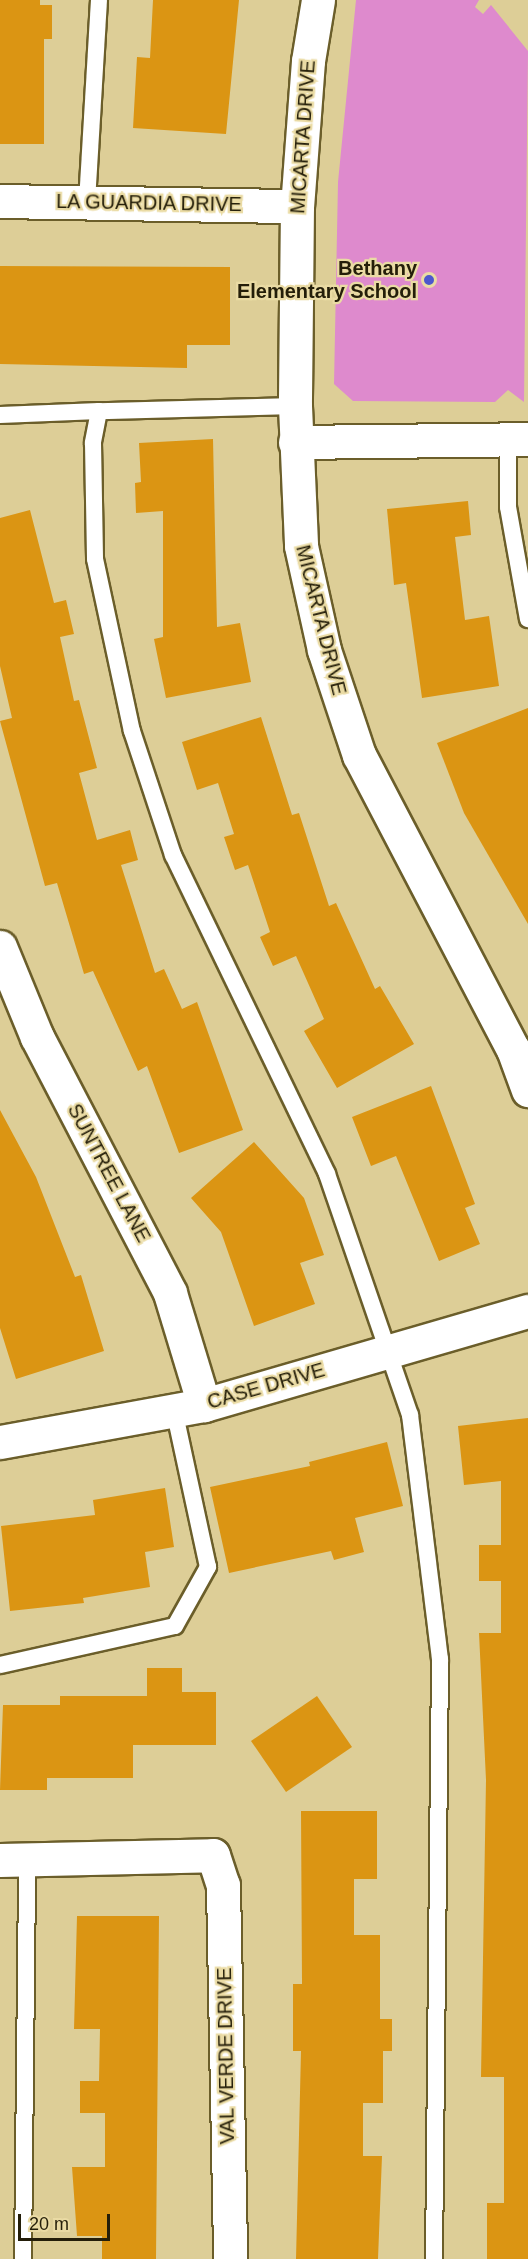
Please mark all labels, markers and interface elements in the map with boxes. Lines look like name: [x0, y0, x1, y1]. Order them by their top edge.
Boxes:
street label: MICARTA DRIVE: [286, 59, 320, 215]
street label: LA GUARDIA DRIVE: [55, 189, 243, 217]
place label: Bethany Elementary School: [237, 256, 417, 303]
marker: Bethany Elementary School: [422, 273, 436, 287]
street label: MICARTA DRIVE: [291, 542, 351, 698]
street label: SUNTREE LANE: [62, 1100, 156, 1246]
street label: CASE DRIVE: [204, 1358, 328, 1414]
street label: VAL VERDE DRIVE: [212, 1967, 240, 2145]
scale bar: [21, 2202, 112, 2240]
text: 20 m: [29, 2214, 69, 2234]

